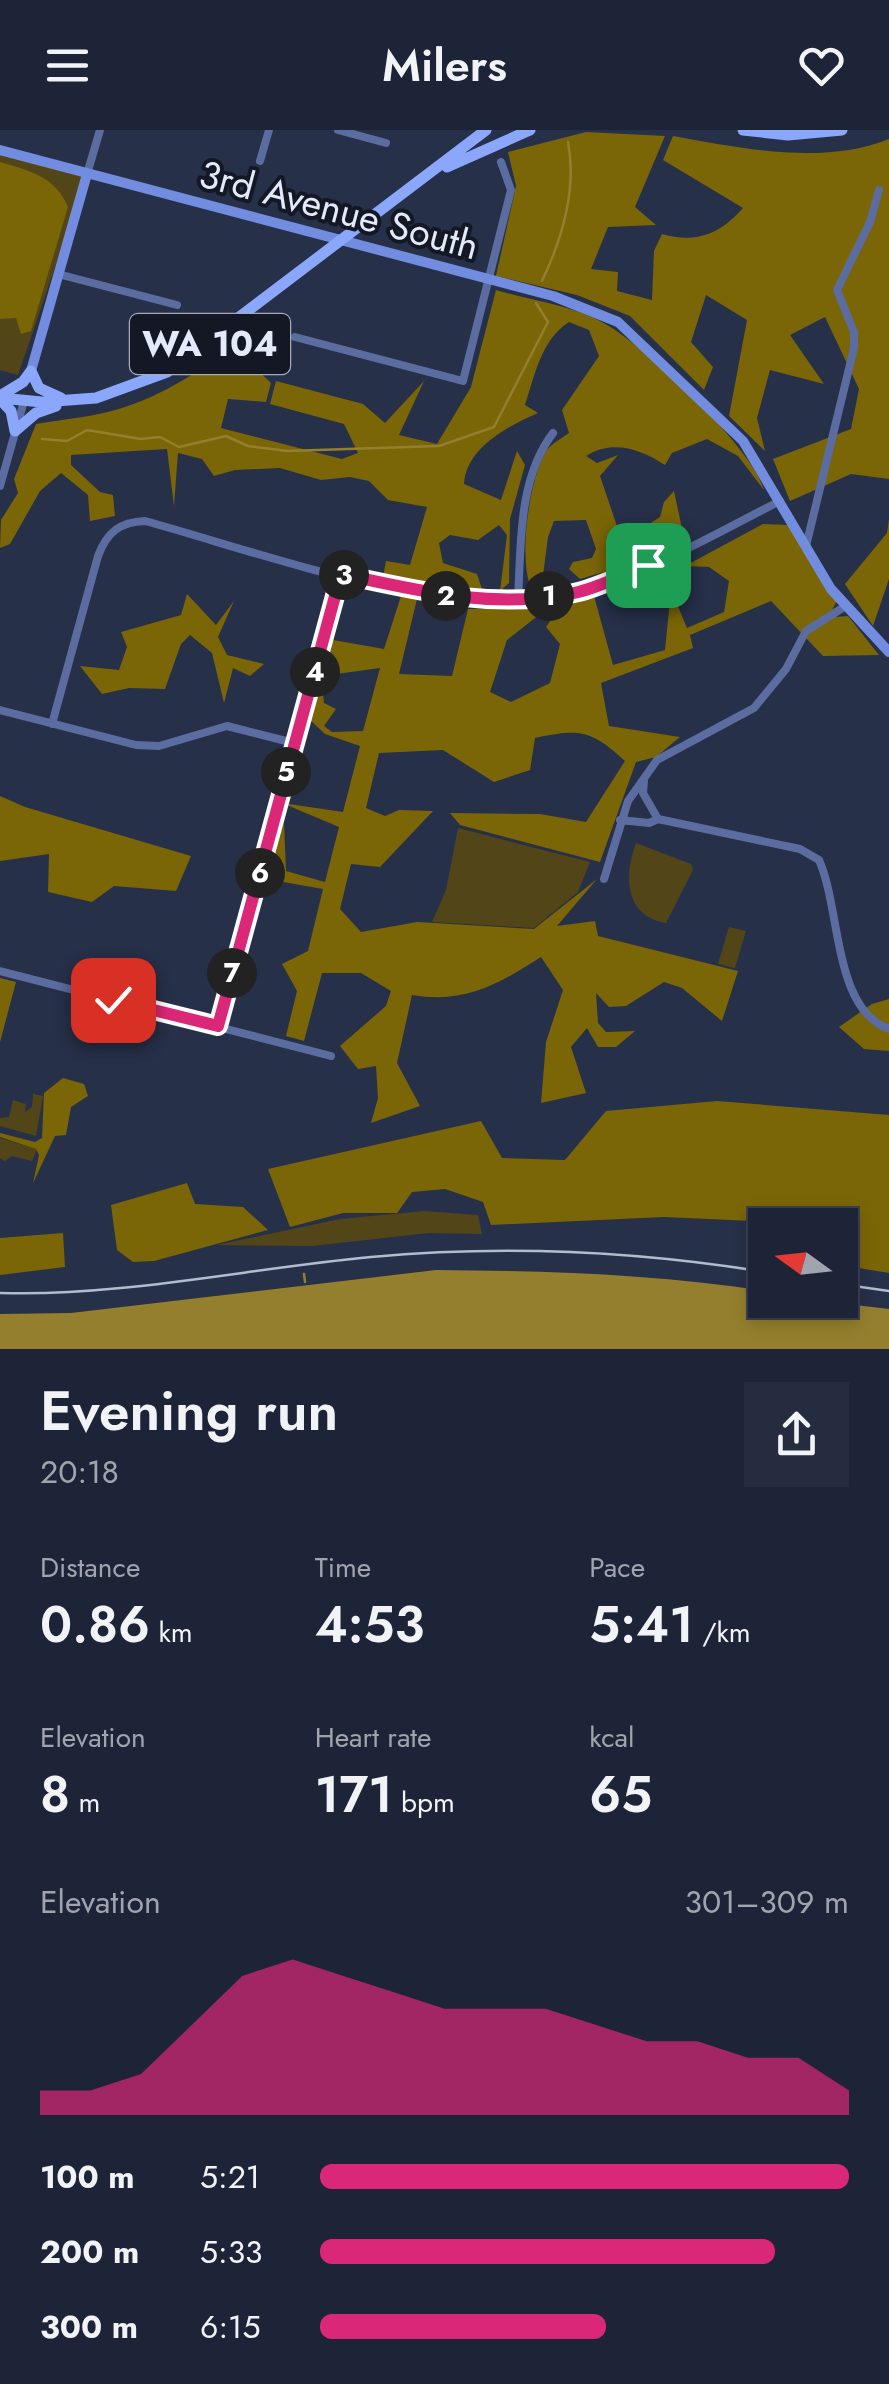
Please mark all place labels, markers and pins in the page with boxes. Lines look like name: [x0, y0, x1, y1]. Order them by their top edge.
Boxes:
pin: [606, 523, 691, 608]
pin: 3: [319, 550, 369, 600]
pin: 2: [421, 571, 471, 621]
pin: 1: [524, 571, 574, 621]
pin: 4: [290, 647, 340, 697]
pin: 5: [261, 747, 311, 797]
pin: 6: [235, 848, 285, 898]
pin: 7: [207, 948, 257, 998]
pin: [71, 958, 156, 1043]

